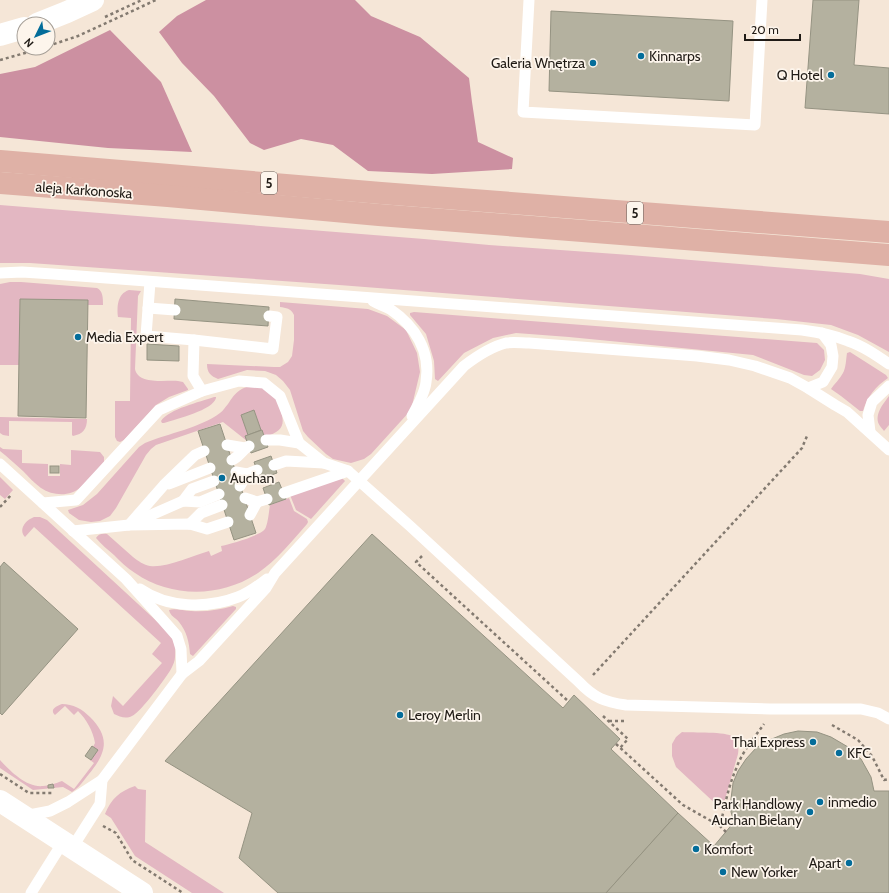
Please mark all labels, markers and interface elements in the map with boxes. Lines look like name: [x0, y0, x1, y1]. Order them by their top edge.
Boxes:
north arrow: [16, 16, 56, 56]
scale bar: [745, 16, 800, 42]
text: 20 m: [751, 22, 779, 37]
text: N: [21, 35, 36, 50]
place label: Kinnarps: [649, 47, 701, 65]
marker: Kinnarps: [636, 51, 646, 61]
place label: Galeria Wnętrza: [491, 54, 585, 72]
marker: Galeria Wnętrza: [588, 58, 598, 68]
place label: Q Hotel: [777, 66, 824, 84]
marker: Q Hotel: [826, 70, 836, 80]
road number: 5: [261, 172, 277, 194]
street label: aleja Karkonoska: [35, 178, 133, 202]
road number: 5: [627, 202, 643, 224]
place label: Media Expert: [86, 328, 164, 346]
marker: Media Expert: [73, 332, 83, 342]
place label: Auchan: [230, 469, 274, 487]
marker: Auchan: [217, 473, 227, 483]
place label: Leroy Merlin: [408, 706, 481, 724]
marker: Leroy Merlin: [395, 710, 405, 720]
place label: Thai Express: [732, 733, 805, 751]
marker: Thai Express: [808, 737, 818, 747]
place label: KFC: [847, 744, 871, 762]
marker: KFC: [834, 748, 844, 758]
place label: inmedio: [828, 793, 877, 811]
place label: Park Handlowy Auchan Bielany: [711, 795, 802, 829]
marker: inmedio: [815, 797, 825, 807]
marker: Park Handlowy Auchan Bielany: [805, 807, 815, 817]
place label: Komfort: [704, 840, 753, 858]
marker: Komfort: [691, 844, 701, 854]
place label: Apart: [809, 854, 841, 872]
marker: Apart: [844, 858, 854, 868]
place label: New Yorker: [731, 863, 798, 881]
marker: New Yorker: [718, 867, 728, 877]

